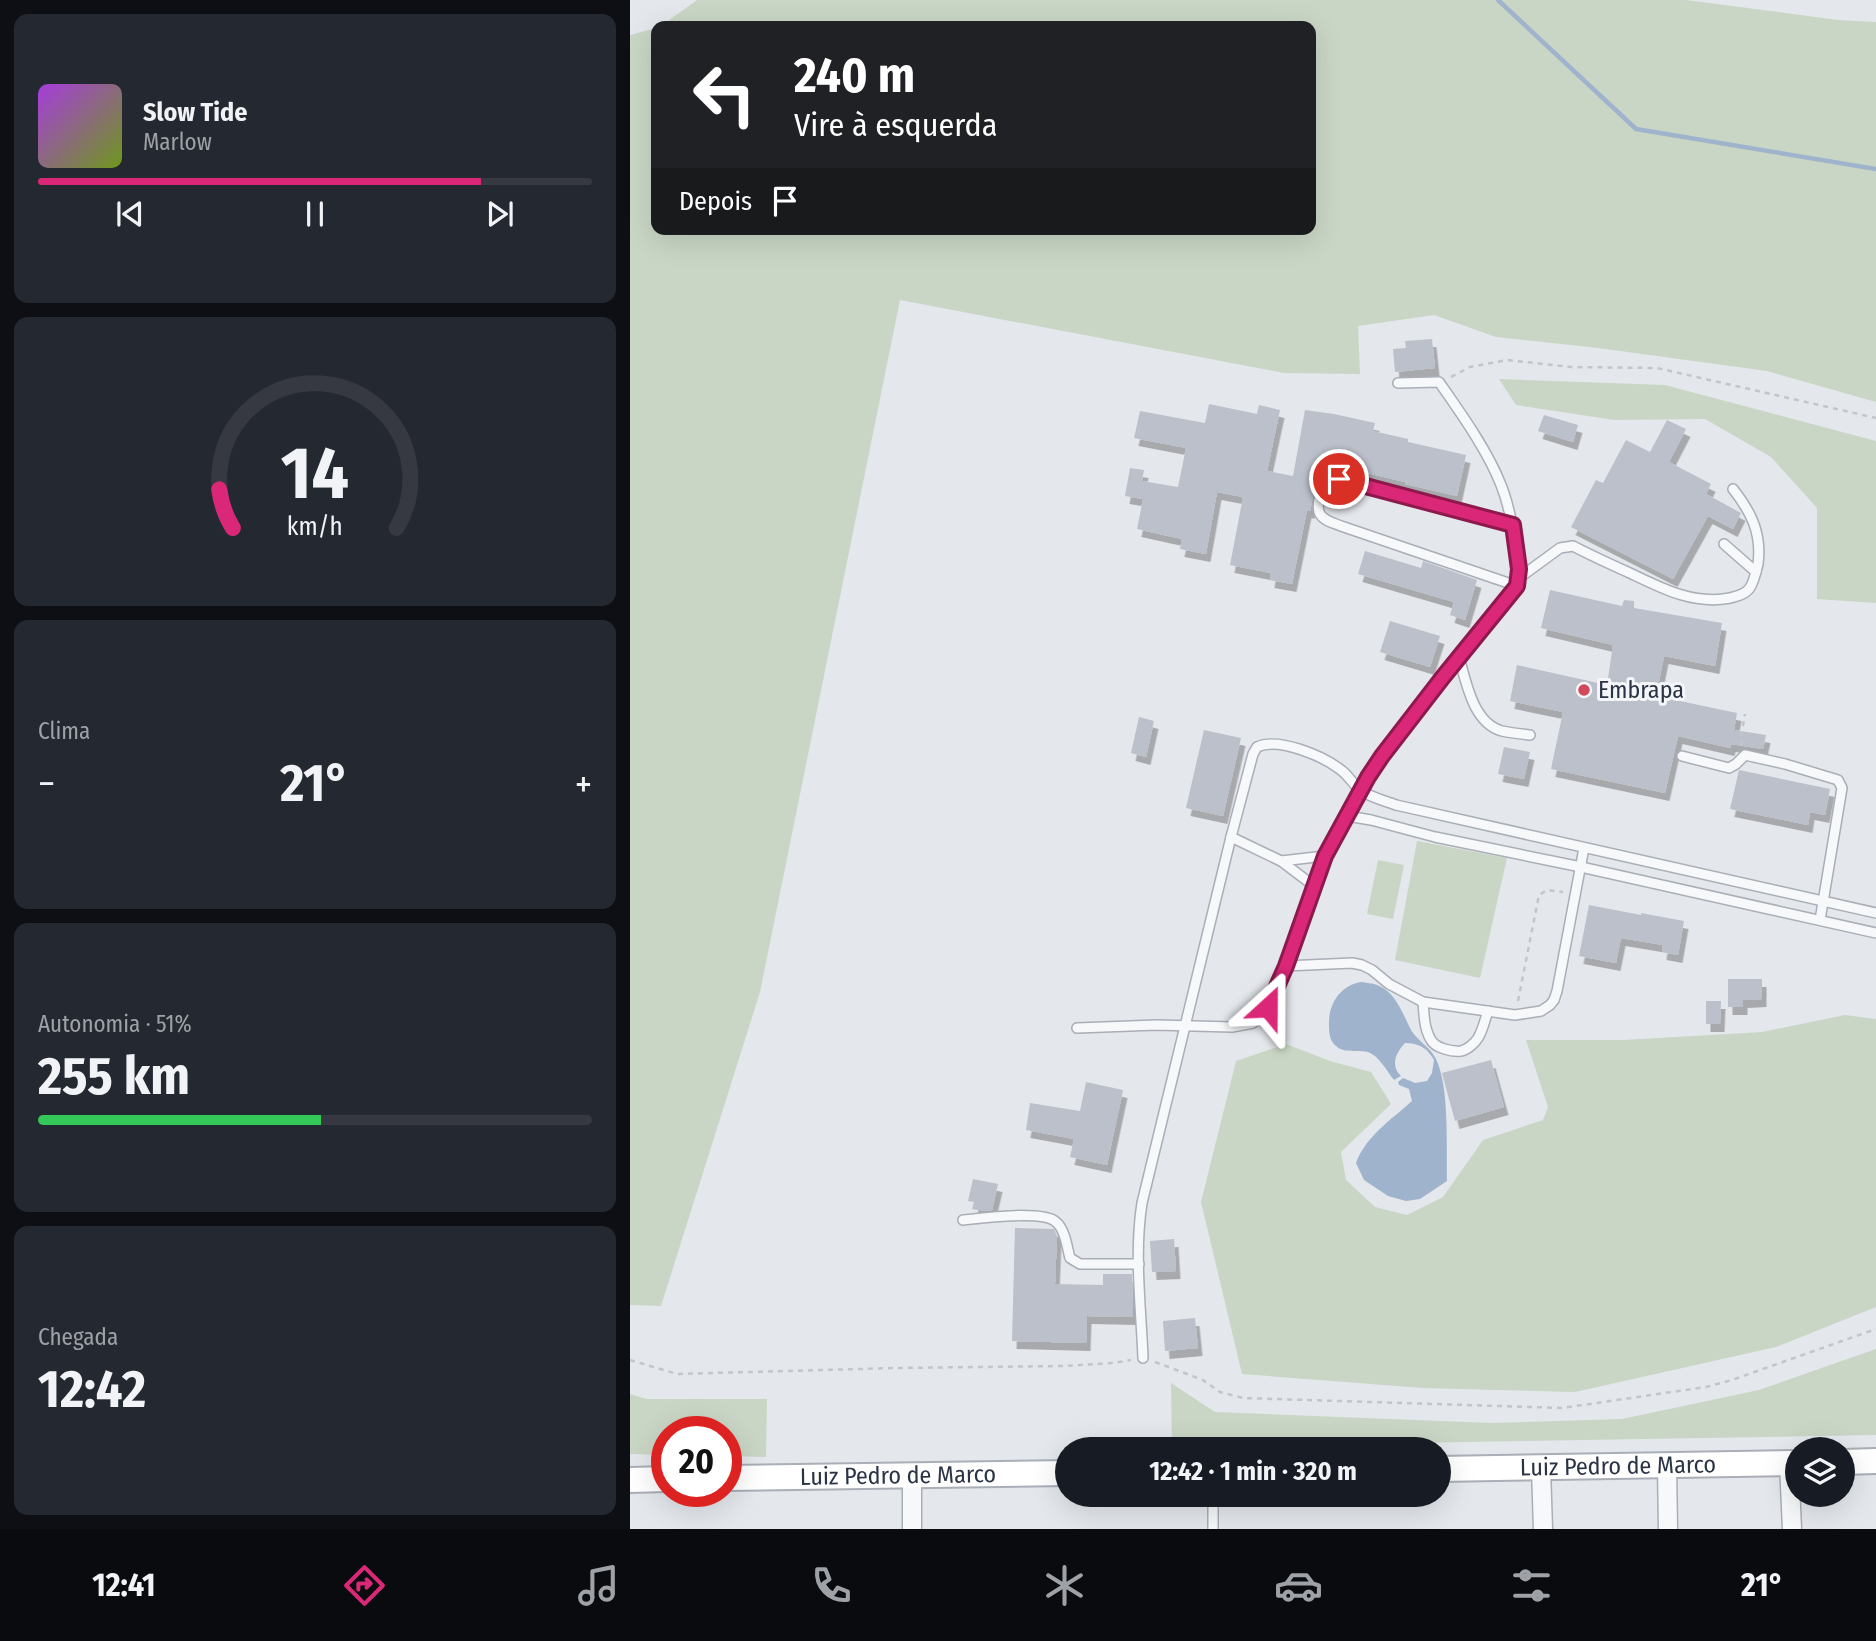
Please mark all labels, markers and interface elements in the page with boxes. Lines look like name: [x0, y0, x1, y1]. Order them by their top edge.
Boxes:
text: 240 m: [794, 46, 915, 105]
icon: left: [679, 49, 770, 140]
text: Slow Tide: [143, 97, 247, 128]
text: Vire à esquerda: [794, 106, 997, 144]
text: Marlow: [143, 128, 212, 156]
icon: arrive: [766, 182, 804, 220]
text: Depois: [679, 186, 752, 217]
icon: previous: [111, 195, 149, 233]
icon: pause: [296, 195, 334, 233]
icon: next: [481, 195, 519, 233]
text: 14: [281, 430, 349, 517]
pin: [1309, 449, 1369, 509]
icon: arrive: [1320, 460, 1358, 498]
text: km/h: [287, 511, 343, 541]
place label: Embrapa: [1598, 676, 1684, 704]
marker: Embrapa: [1576, 682, 1592, 698]
text: Clima: [38, 717, 90, 745]
text: 21°: [280, 752, 350, 815]
text: −: [38, 761, 55, 807]
text: +: [575, 761, 592, 807]
position arrow: [1231, 970, 1305, 1044]
text: Autonomia · 51%: [38, 1010, 192, 1038]
text: 255 km: [38, 1045, 190, 1108]
text: Chegada: [38, 1323, 118, 1351]
text: 12:42: [38, 1358, 146, 1421]
speed limit sign: 20: [651, 1416, 742, 1507]
map controls: [1785, 1437, 1855, 1507]
button: layers: [1785, 1437, 1855, 1507]
street label: Luiz Pedro de Marco: [1520, 1450, 1716, 1482]
text: 12:42 · 1 min · 320 m: [1149, 1456, 1357, 1487]
street label: Luiz Pedro de Marco: [800, 1460, 996, 1491]
icon: directions: [340, 1561, 389, 1610]
icon: music: [574, 1561, 623, 1610]
icon: phone: [807, 1561, 856, 1610]
icon: climate: [1040, 1561, 1089, 1610]
icon: car: [1274, 1561, 1323, 1610]
icon: filters: [1507, 1561, 1556, 1610]
text: 12:41: [92, 1566, 156, 1604]
text: 21°: [1741, 1566, 1784, 1604]

